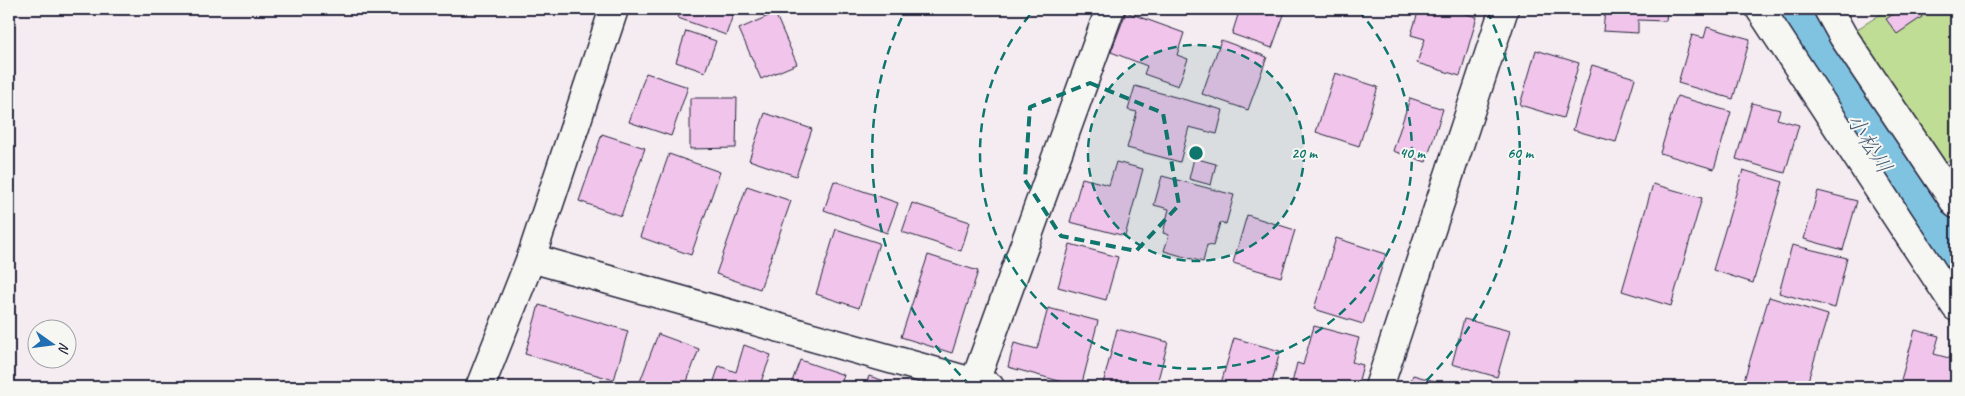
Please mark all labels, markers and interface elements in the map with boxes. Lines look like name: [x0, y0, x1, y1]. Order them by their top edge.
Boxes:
water label: 小松川: [1840, 108, 1899, 179]
centre of rings: [1187, 144, 1205, 162]
text: 20 m: [1291, 144, 1318, 163]
text: 40 m: [1399, 144, 1426, 163]
text: 60 m: [1507, 144, 1534, 163]
north arrow: [28, 318, 78, 368]
text: N: [54, 341, 73, 356]

